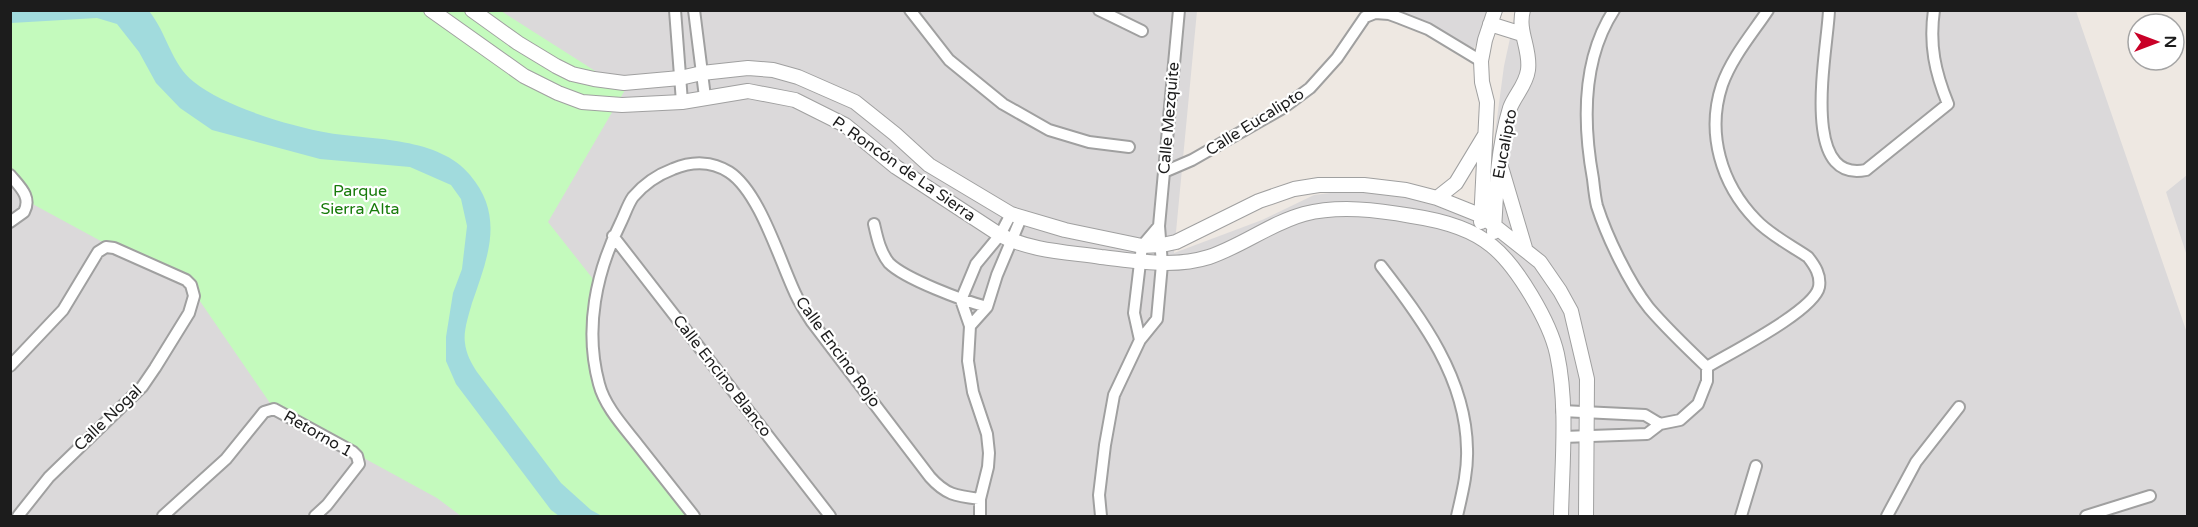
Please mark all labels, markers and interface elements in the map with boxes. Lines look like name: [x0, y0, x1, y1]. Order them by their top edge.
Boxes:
north arrow: [2126, 12, 2186, 72]
text: N: [2160, 36, 2180, 48]
street label: Calle Mezquite: [1154, 61, 1184, 175]
street label: Calle Eucalipto: [1202, 84, 1308, 160]
street label: Eucalipto: [1488, 107, 1522, 181]
street label: P. Roncón de La Sierra: [828, 112, 980, 226]
park label: Parque Sierra Alta: [320, 181, 400, 219]
street label: Calle Encino Rojo: [791, 293, 885, 411]
street label: Calle Encino Blanco: [668, 311, 776, 441]
street label: Calle Nogal: [70, 381, 146, 455]
street label: Retorno 1: [280, 406, 356, 462]

